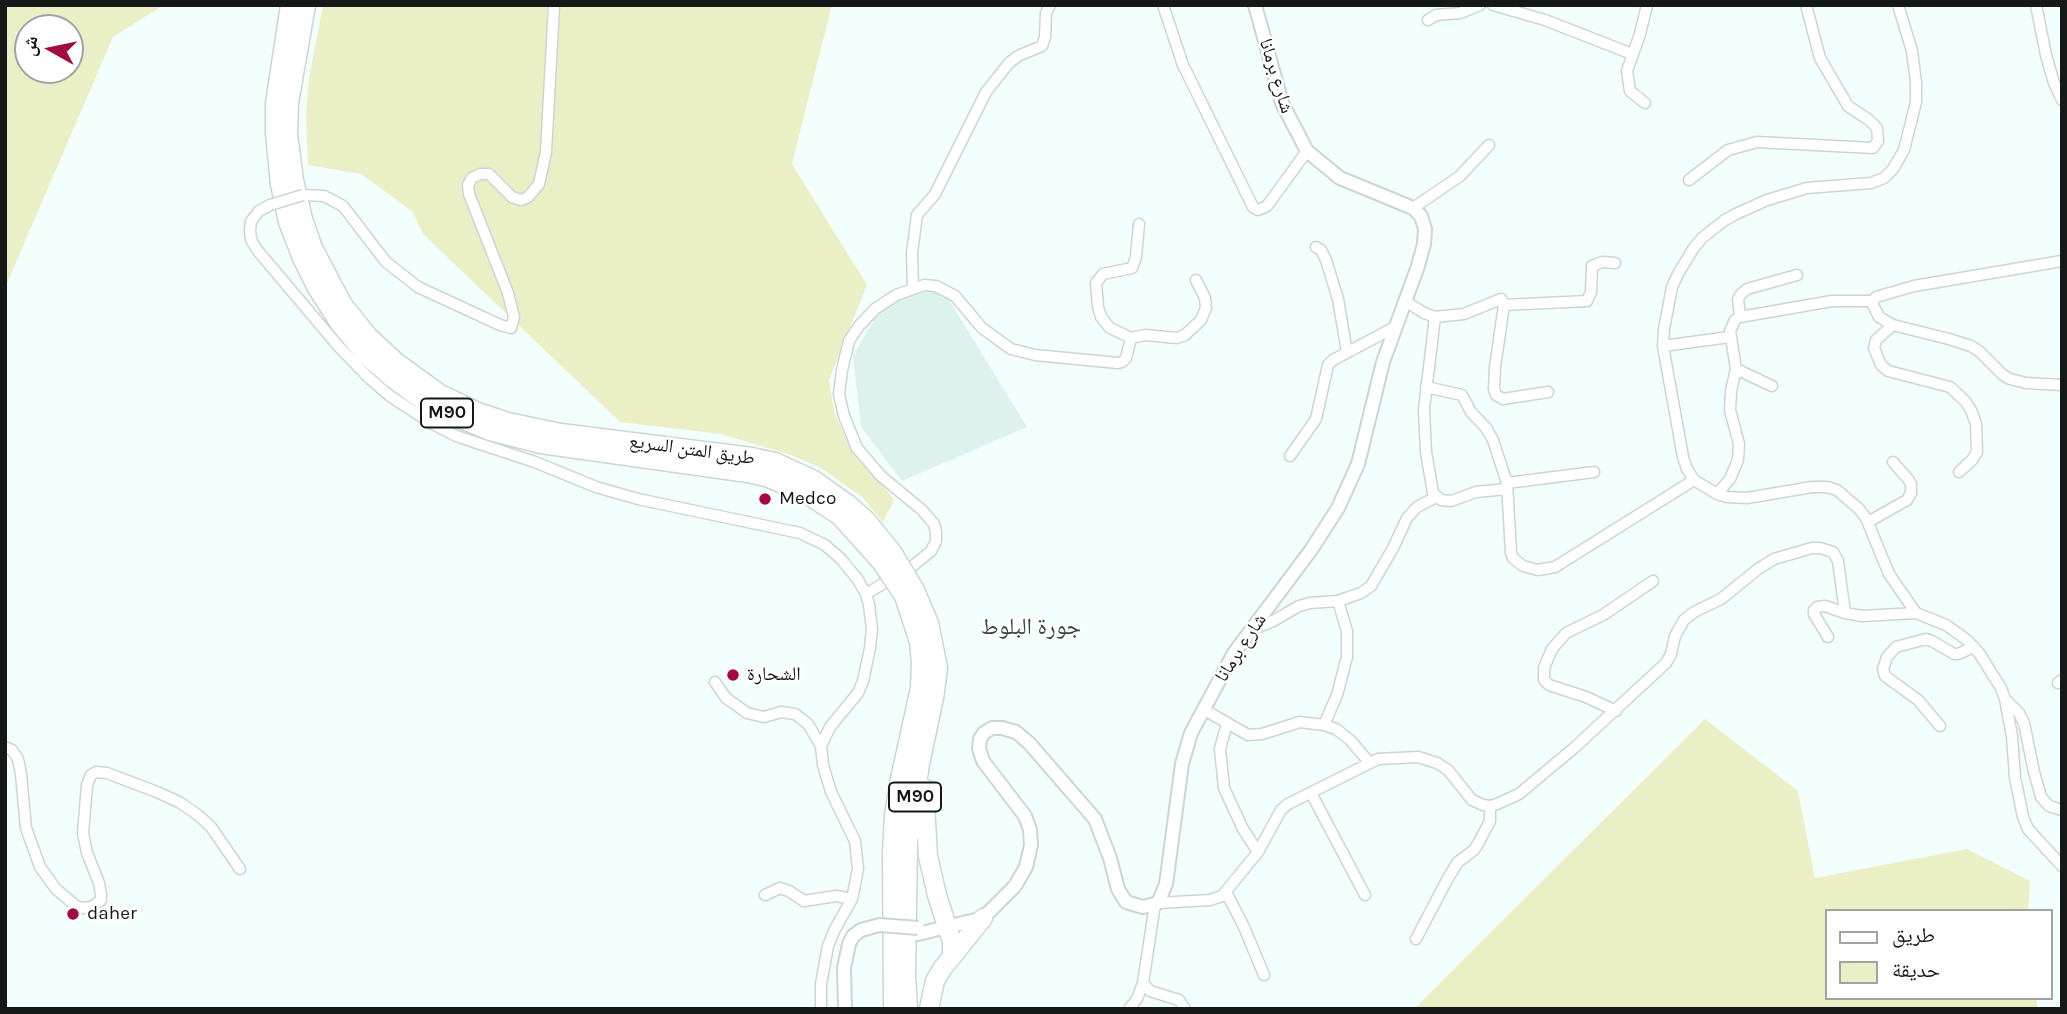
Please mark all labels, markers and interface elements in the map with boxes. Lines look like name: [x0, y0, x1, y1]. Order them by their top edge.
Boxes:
north arrow: [14, 14, 84, 84]
text: ش: [18, 34, 43, 58]
street label: شارع برمانا: [1254, 36, 1298, 116]
road number: M90: [421, 398, 473, 428]
street label: طريق المتن السريع: [628, 430, 756, 470]
place label: Medco: [779, 488, 836, 510]
marker: Medco: [757, 491, 773, 507]
street label: شارع برمانا: [1210, 609, 1272, 687]
district label: جورة البلوط: [981, 613, 1081, 641]
place label: الشحارة: [747, 664, 801, 686]
marker: الشحارة: [725, 667, 741, 683]
road number: M90: [889, 782, 941, 812]
place label: daher: [87, 903, 137, 925]
marker: daher: [65, 906, 81, 922]
legend: [1826, 909, 2053, 1000]
text: طريق: [1892, 923, 1935, 947]
text: حديقة: [1892, 958, 1940, 982]

